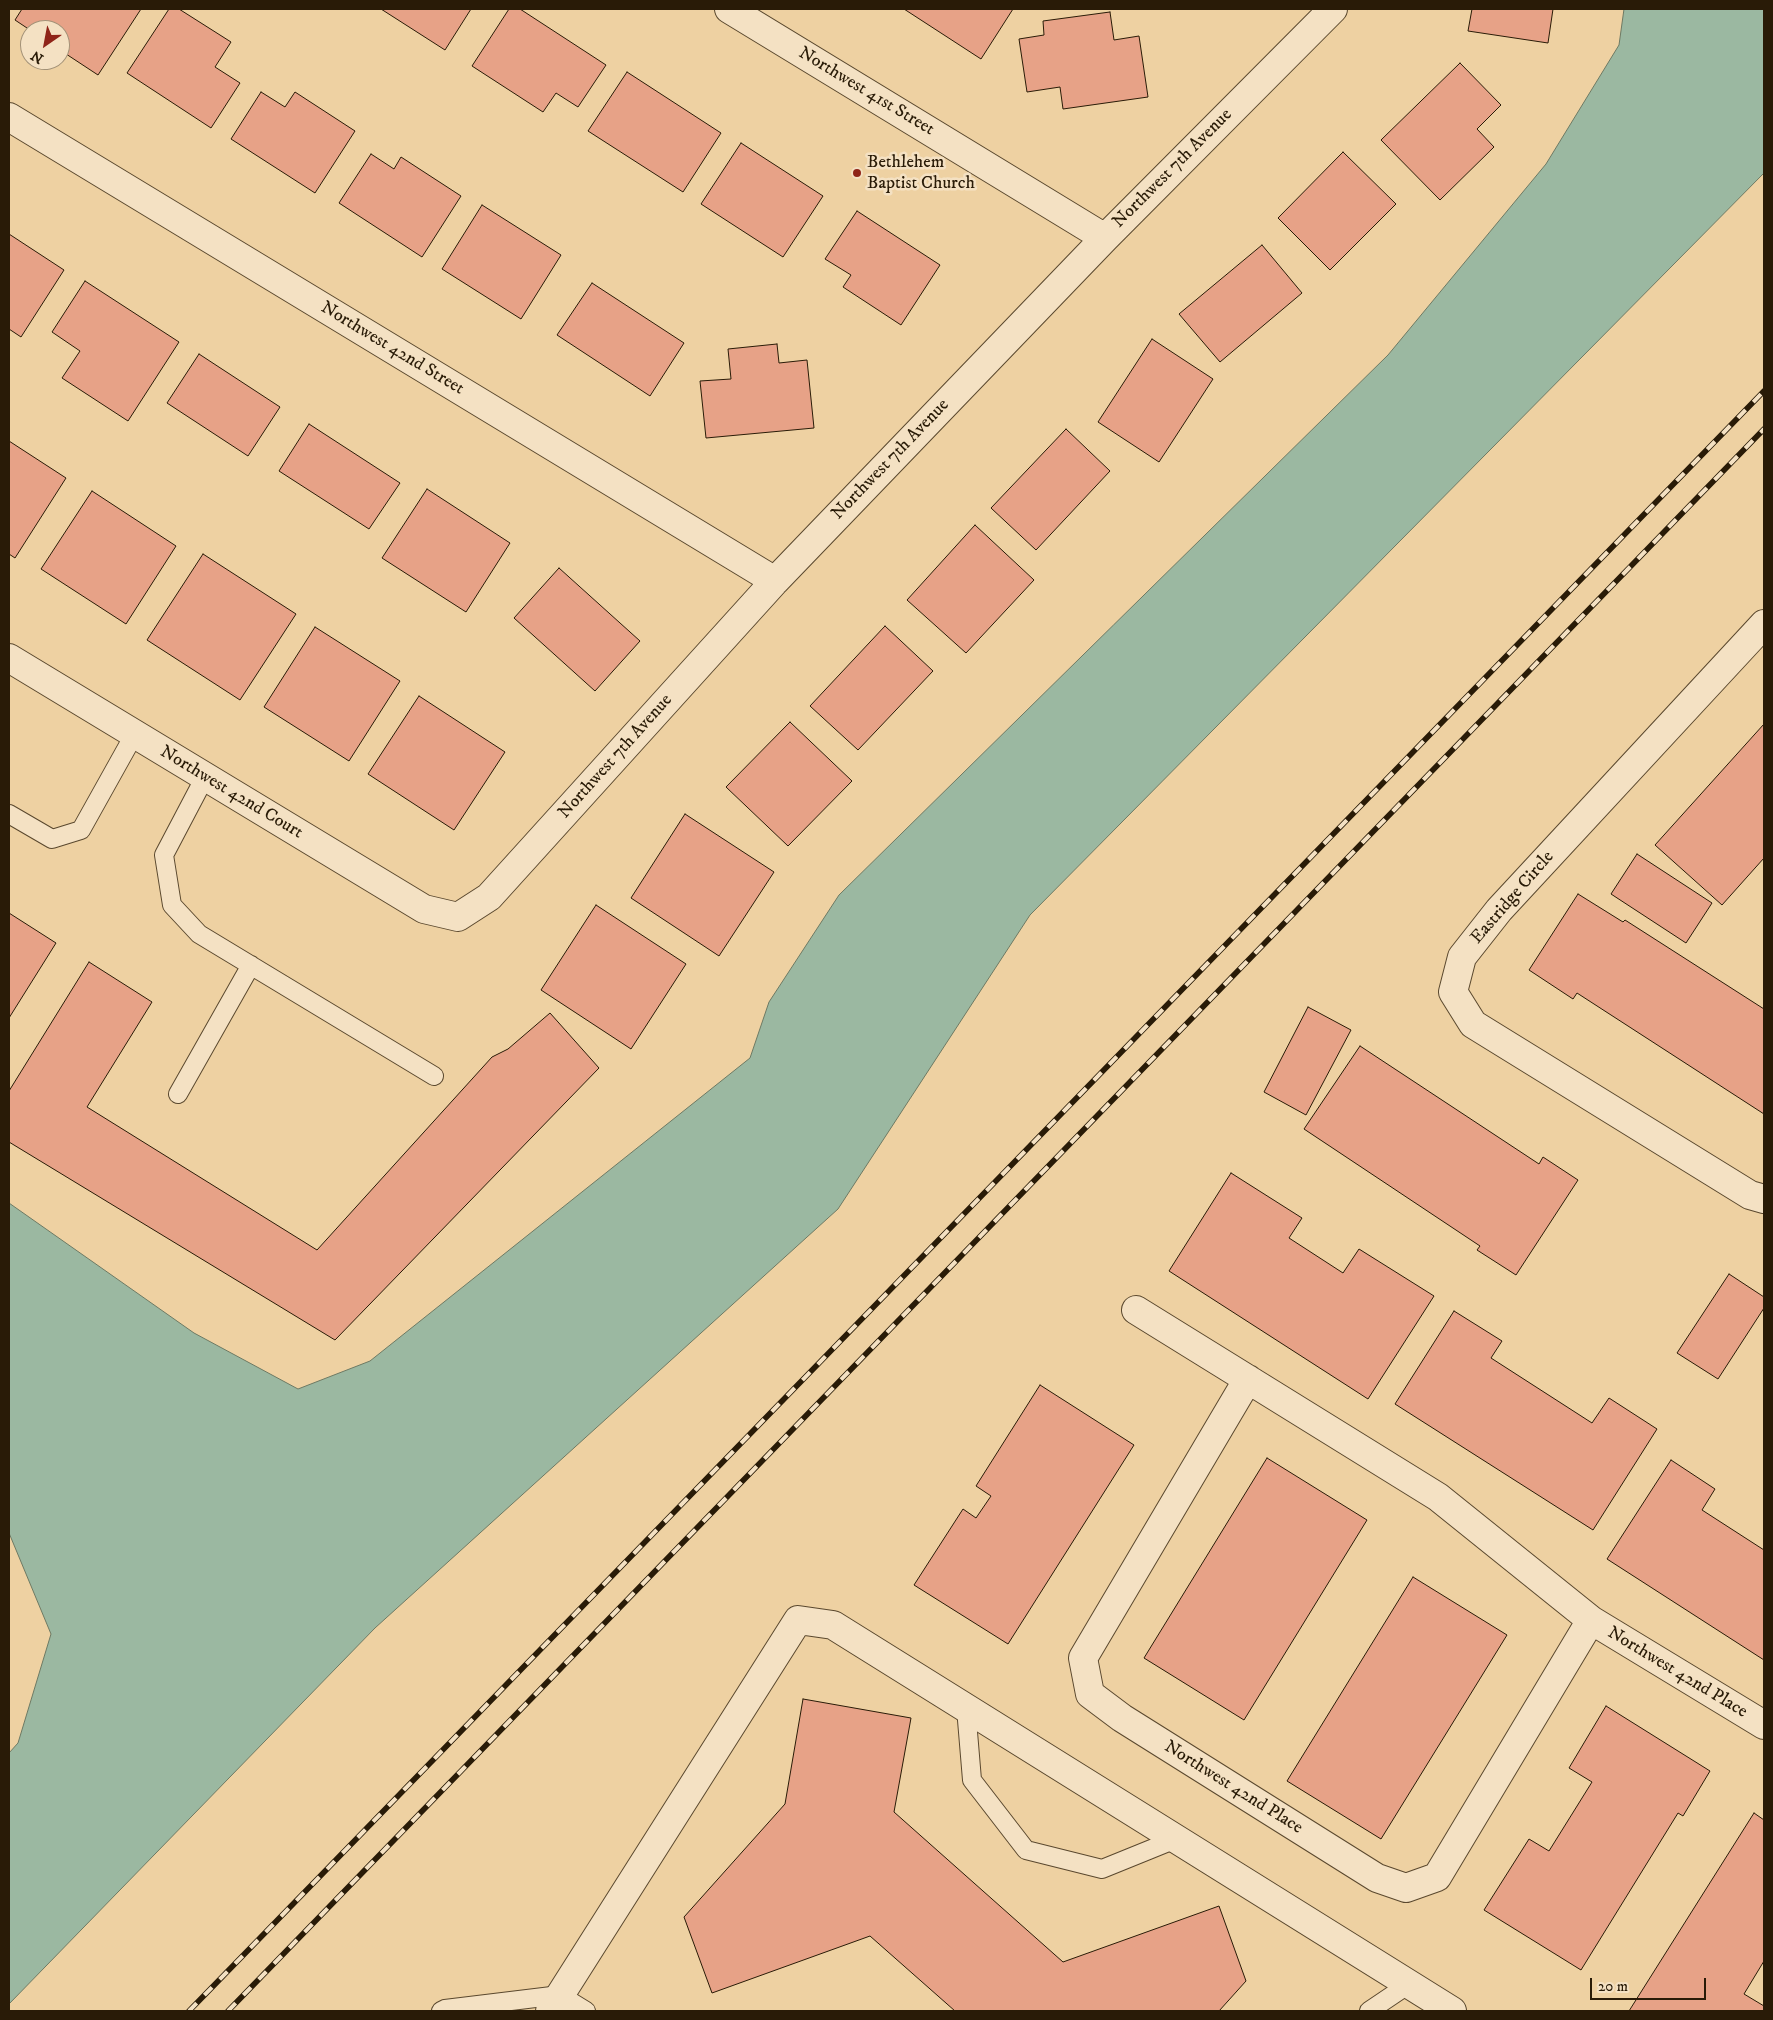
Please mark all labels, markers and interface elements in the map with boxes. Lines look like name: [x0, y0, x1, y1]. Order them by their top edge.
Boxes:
north arrow: [20, 20, 70, 70]
street label: Northwest 41st Street: [794, 43, 938, 141]
text: N: [28, 46, 47, 67]
street label: Northwest 7th Avenue: [1109, 105, 1237, 233]
place label: Bethlehem Baptist Church: [867, 152, 975, 194]
marker: Bethlehem Baptist Church: [851, 167, 863, 179]
street label: Northwest 42nd Street: [316, 298, 468, 400]
street label: Northwest 7th Avenue: [828, 395, 954, 525]
street label: Northwest 7th Avenue: [554, 690, 678, 824]
street label: Northwest 42nd Court: [156, 742, 306, 844]
street label: Eastridge Circle: [1467, 847, 1559, 949]
street label: Northwest 42nd Place: [1603, 1623, 1751, 1723]
street label: Northwest 42nd Place: [1160, 1737, 1306, 1839]
scale bar: [1593, 1968, 1709, 2000]
text: 20 m: [1598, 1977, 1628, 1996]

